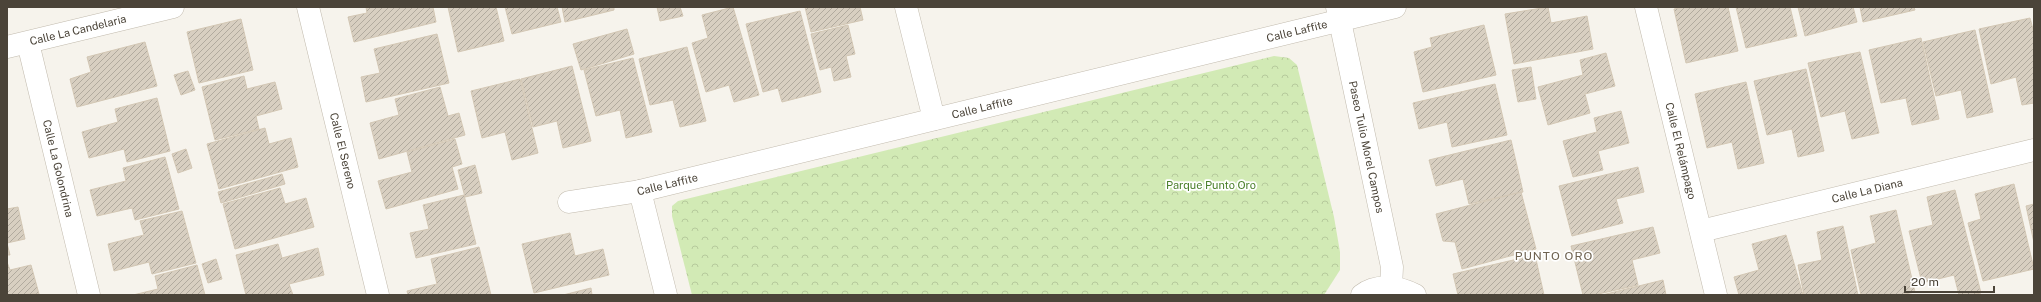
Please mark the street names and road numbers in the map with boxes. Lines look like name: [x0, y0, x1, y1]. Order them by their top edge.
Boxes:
street label: Calle La Candelaria: [28, 12, 127, 47]
street label: Calle Laffite: [1265, 18, 1329, 44]
street label: Paseo Tulio Morel Campos: [1347, 80, 1386, 214]
street label: Calle Laffite: [950, 94, 1014, 121]
street label: Calle El Relámpago: [1663, 101, 1699, 200]
street label: Calle El Sereno: [328, 111, 358, 190]
street label: Calle La Golondrina: [41, 118, 76, 218]
street label: Calle Laffite: [636, 171, 699, 198]
street label: Calle La Diana: [1830, 176, 1904, 205]

